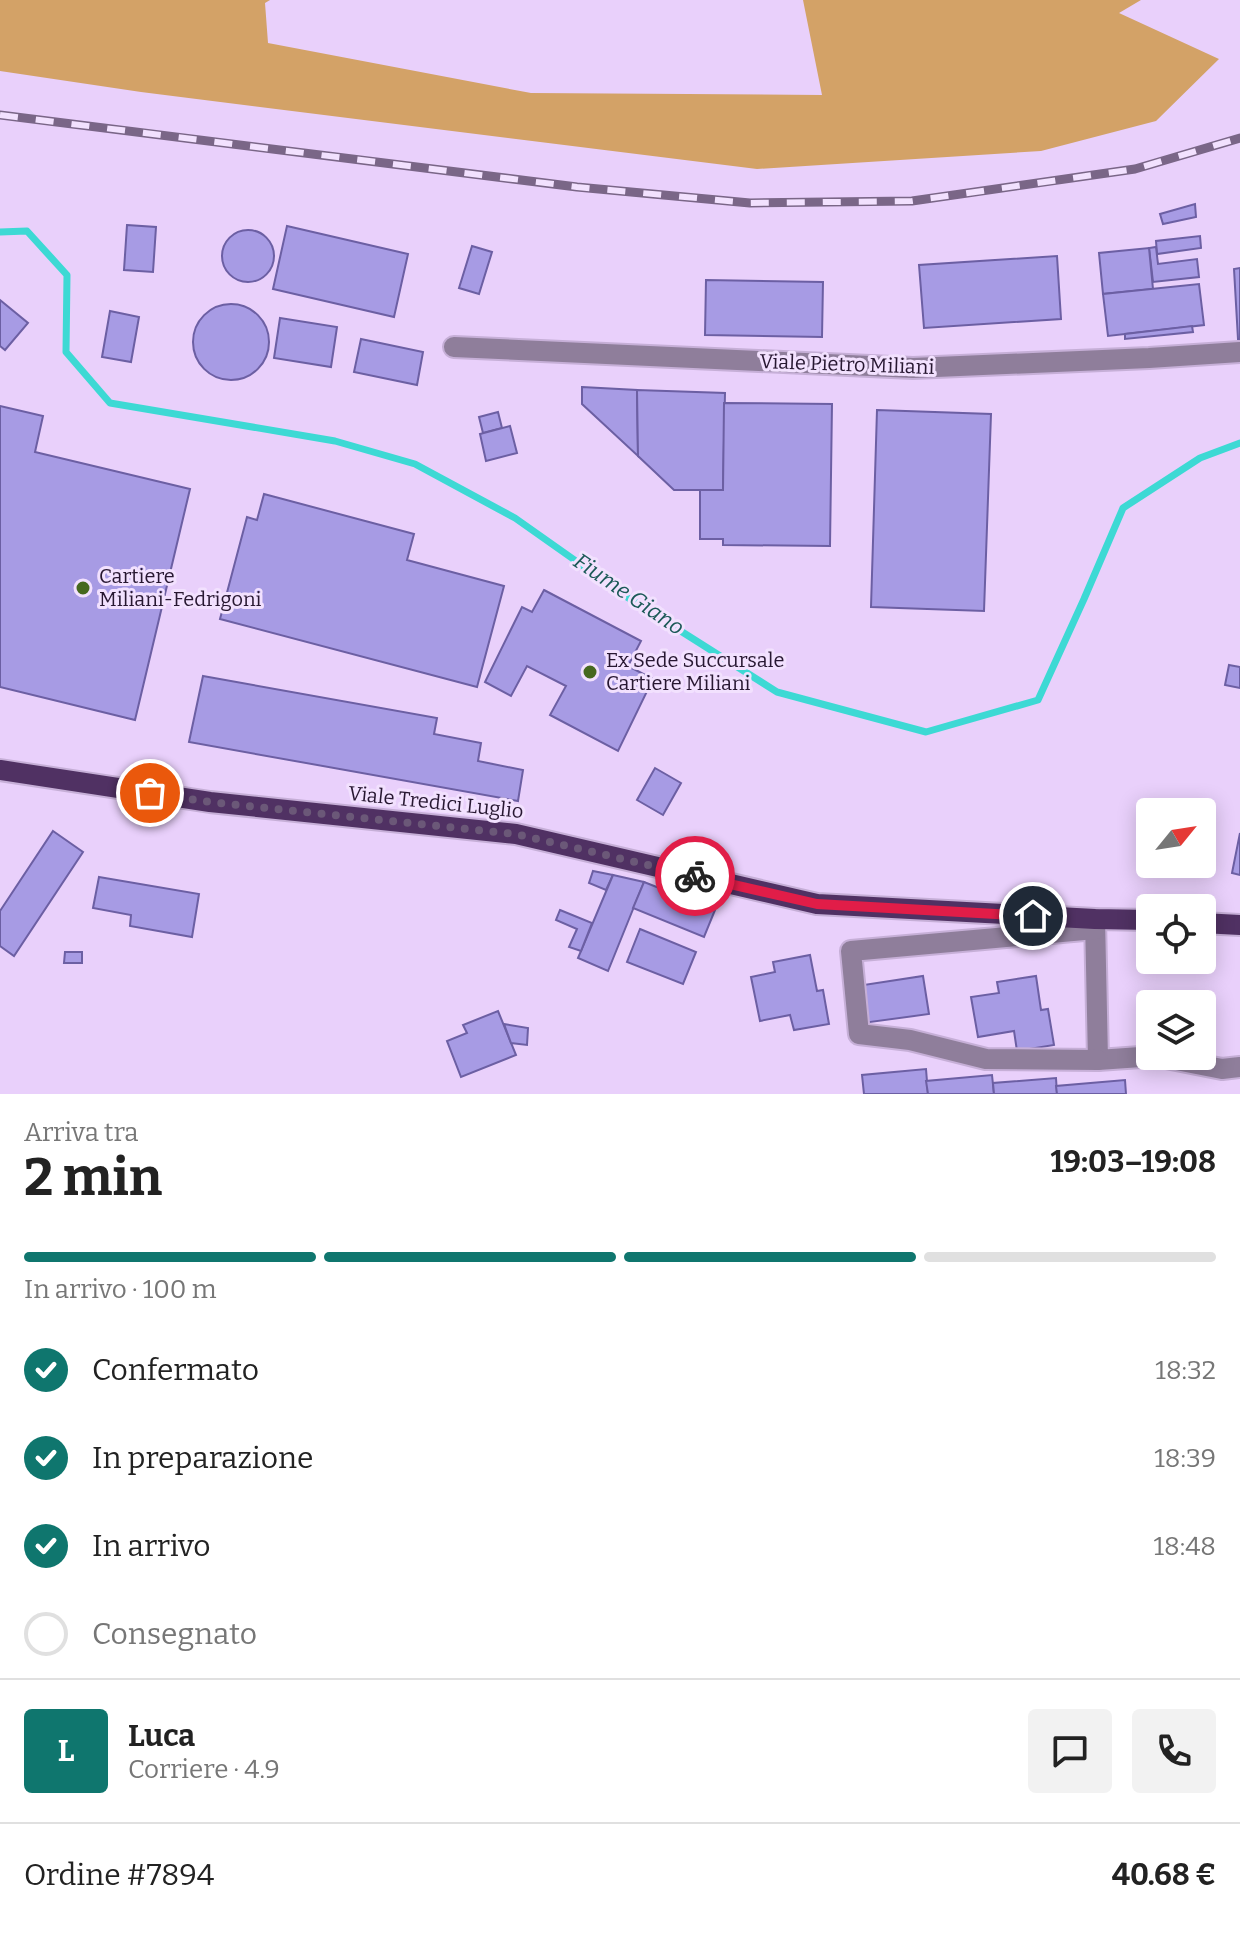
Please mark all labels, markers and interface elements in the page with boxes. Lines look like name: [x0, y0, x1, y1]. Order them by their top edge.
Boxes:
street label: Viale Pietro Miliani: [759, 349, 935, 379]
water label: Fiume Giano: [569, 547, 689, 641]
place label: Cartiere Miliani-Fedrigoni: [99, 564, 262, 611]
marker: Cartiere Miliani-Fedrigoni: [74, 579, 92, 597]
place label: Ex Sede Succursale Cartiere Miliani: [606, 648, 785, 695]
marker: Ex Sede Succursale Cartiere Miliani: [581, 663, 599, 681]
pin: [116, 759, 184, 827]
icon: bag: [128, 771, 172, 815]
street label: Viale Tredici Luglio: [347, 781, 525, 823]
north arrow: [1136, 798, 1216, 878]
map controls: [1136, 798, 1216, 1070]
courier: [655, 836, 735, 916]
icon: bike: [673, 854, 717, 898]
pin: [999, 882, 1067, 950]
icon: home: [1011, 894, 1055, 938]
button: locate: [1136, 894, 1216, 974]
button: layers: [1136, 990, 1216, 1070]
text: Arriva tra: [24, 1117, 138, 1148]
text: 19:03–19:08: [1050, 1144, 1216, 1180]
text: 2 min: [24, 1146, 162, 1209]
text: In arrivo · 100 m: [24, 1274, 217, 1305]
icon: check: [24, 1348, 68, 1392]
text: Confermato: [92, 1352, 259, 1388]
text: 18:32: [1155, 1355, 1216, 1386]
icon: check: [24, 1436, 68, 1480]
text: In preparazione: [92, 1440, 313, 1476]
text: 18:39: [1154, 1443, 1216, 1474]
icon: check: [24, 1524, 68, 1568]
text: In arrivo: [92, 1528, 211, 1564]
text: 18:48: [1154, 1531, 1216, 1562]
text: Consegnato: [92, 1616, 257, 1652]
button: chat: [1028, 1709, 1112, 1793]
button: phone: [1132, 1709, 1216, 1793]
text: Luca: [128, 1718, 195, 1754]
text: L: [58, 1733, 74, 1769]
text: Corriere · 4.9: [128, 1754, 280, 1785]
text: Ordine #7894: [24, 1857, 214, 1893]
text: 40.68 €: [1112, 1857, 1216, 1893]

